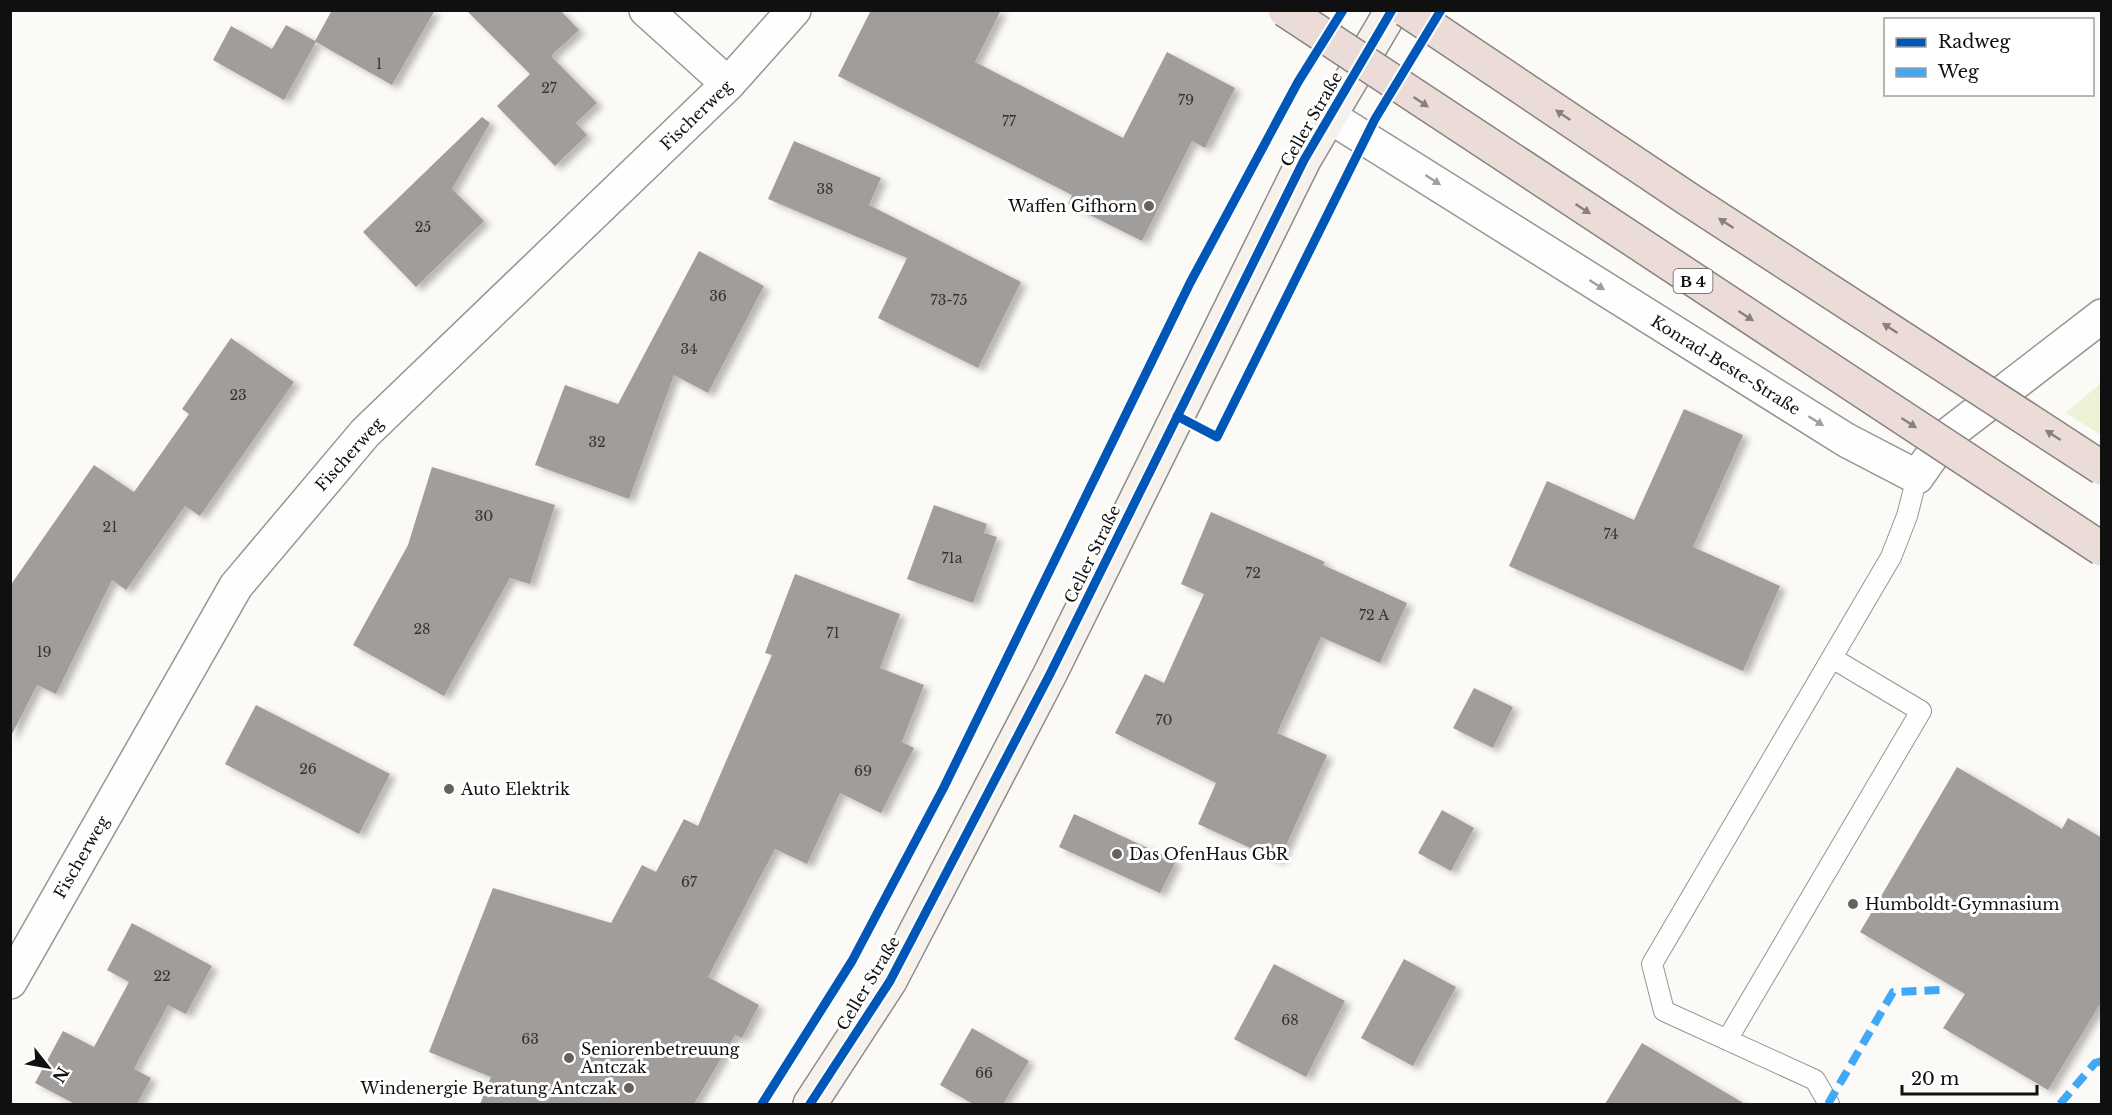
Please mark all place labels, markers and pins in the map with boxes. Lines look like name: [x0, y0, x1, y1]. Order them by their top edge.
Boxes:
place label: Waffen Gifhorn: [1007, 196, 1137, 216]
marker: Waffen Gifhorn: [1142, 199, 1156, 213]
place label: Auto Elektrik: [460, 779, 570, 799]
marker: Auto Elektrik: [442, 782, 456, 796]
place label: Das OfenHaus GbR: [1129, 844, 1290, 864]
marker: Das OfenHaus GbR: [1110, 847, 1124, 861]
place label: Humboldt-Gymnasium: [1865, 894, 2059, 914]
marker: Humboldt-Gymnasium: [1846, 897, 1860, 911]
place label: Seniorenbetreuung Antczak: [580, 1039, 740, 1077]
marker: Seniorenbetreuung Antczak: [562, 1051, 576, 1065]
place label: Windenergie Beratung Antczak: [360, 1078, 617, 1098]
marker: Windenergie Beratung Antczak: [622, 1081, 636, 1095]

